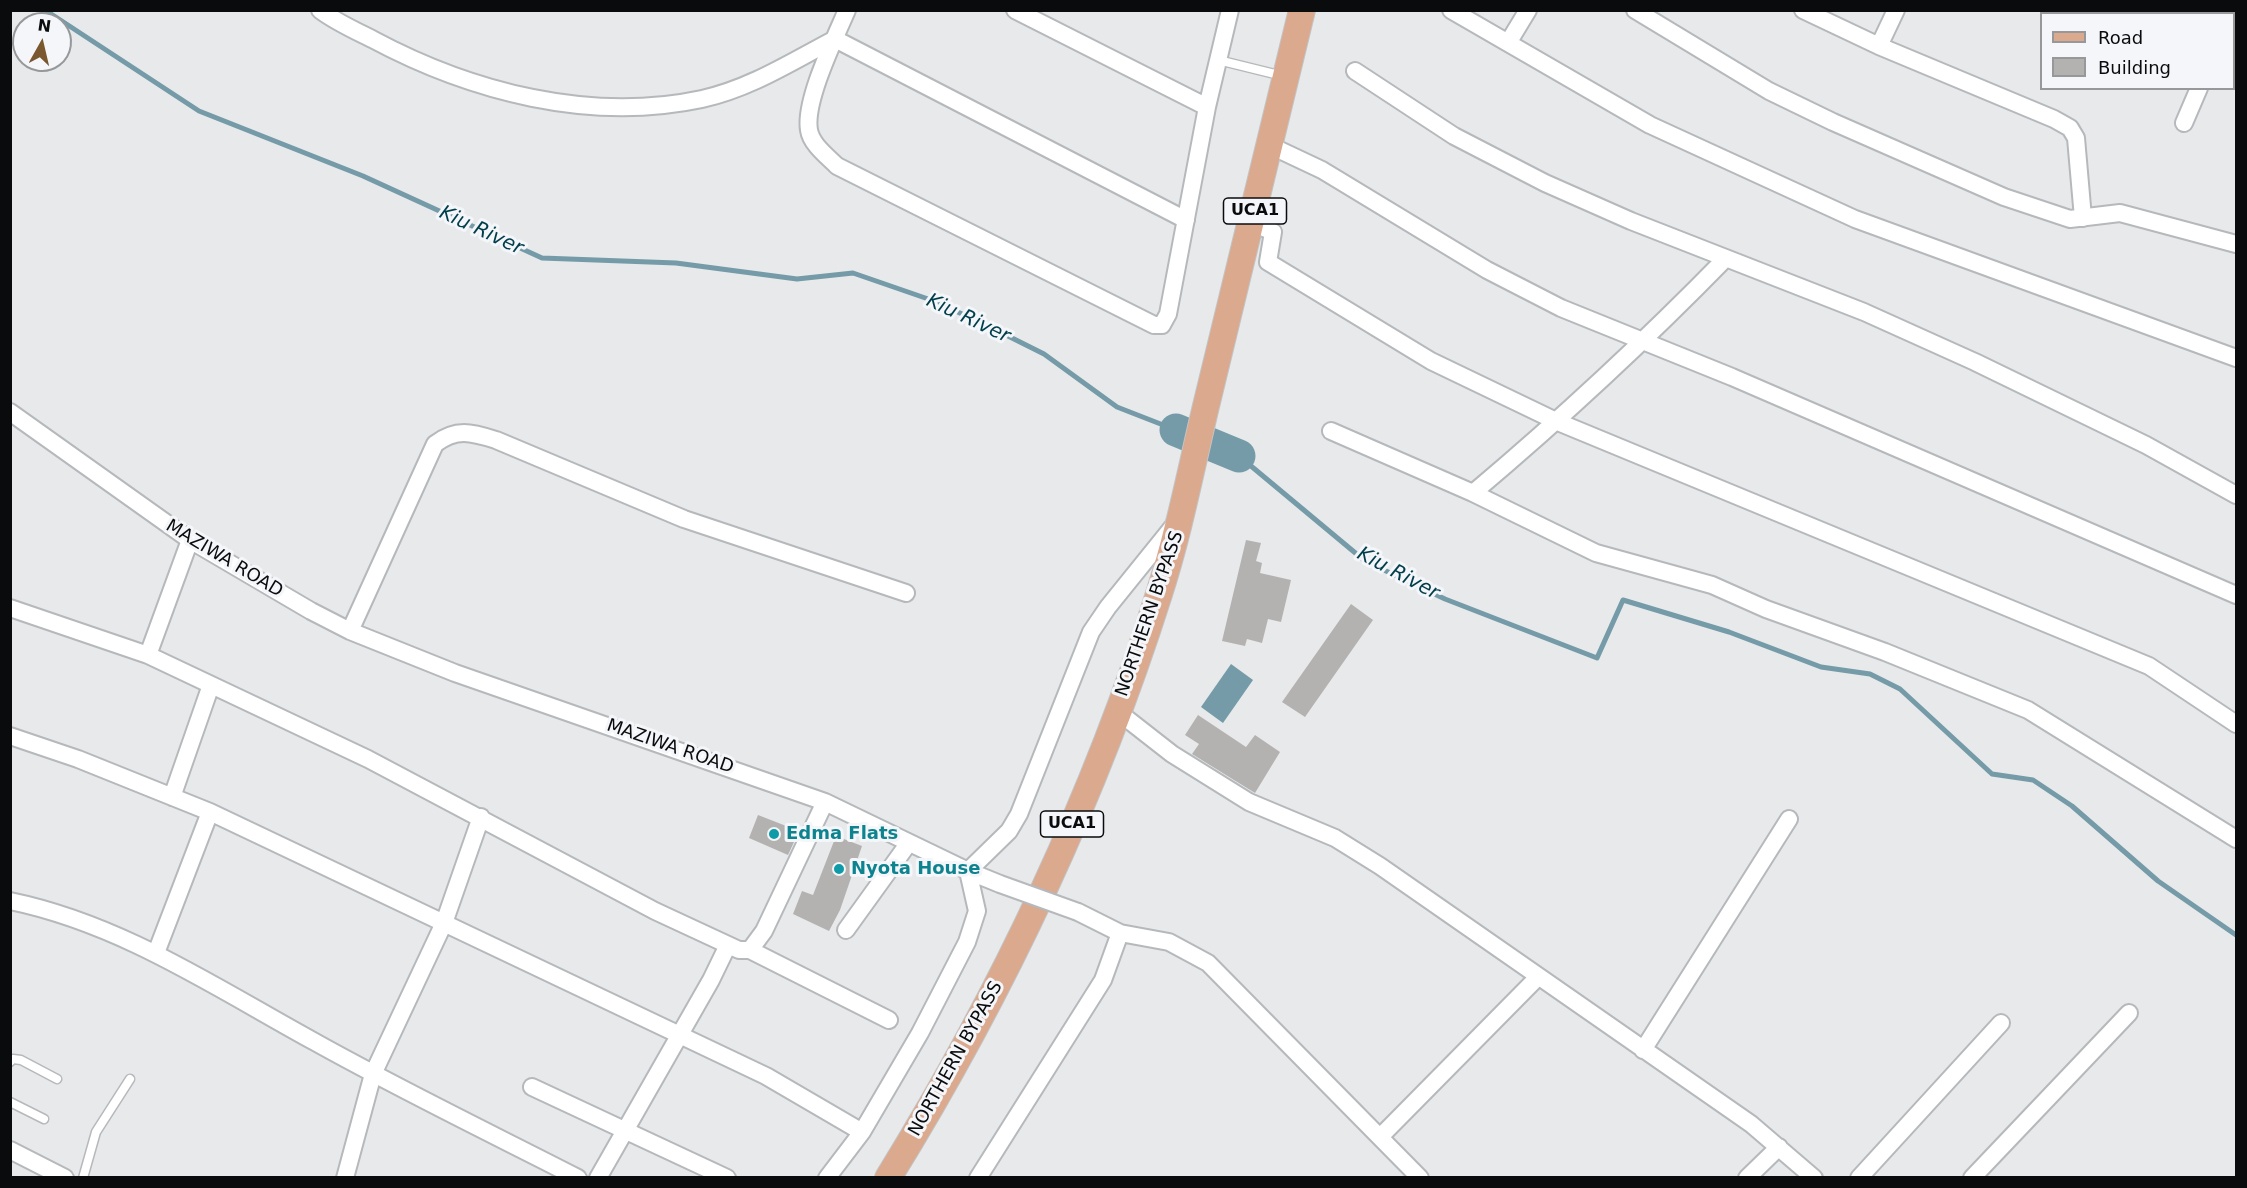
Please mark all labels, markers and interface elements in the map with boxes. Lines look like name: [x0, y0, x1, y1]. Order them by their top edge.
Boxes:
north arrow: [12, 12, 72, 72]
legend: [2040, 12, 2235, 90]
text: N: [36, 15, 52, 36]
text: Road: [2098, 27, 2143, 48]
text: Building: [2098, 57, 2171, 78]
road number: UCA1: [1224, 198, 1286, 224]
water label: Kiu River: [435, 201, 527, 261]
water label: Kiu River: [922, 289, 1014, 349]
street label: MAZIWA ROAD: [161, 516, 287, 602]
street label: NORTHERN BYPASS: [1112, 528, 1188, 700]
water label: Kiu River: [1353, 542, 1443, 606]
street label: MAZIWA ROAD: [604, 715, 736, 779]
road number: UCA1: [1040, 811, 1104, 837]
place label: Edma Flats: [786, 823, 898, 845]
marker: Edma Flats: [767, 827, 781, 841]
place label: Nyota House: [851, 858, 980, 880]
marker: Nyota House: [832, 862, 846, 876]
street label: NORTHERN BYPASS: [904, 978, 1008, 1140]

